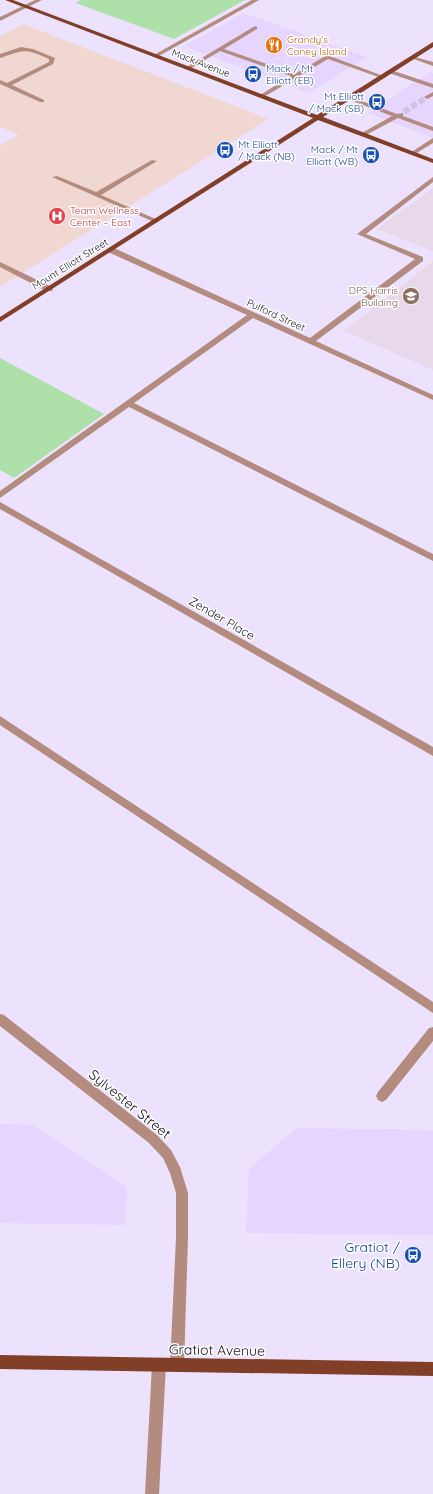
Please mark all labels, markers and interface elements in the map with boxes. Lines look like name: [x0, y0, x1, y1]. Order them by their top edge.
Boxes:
place label: Grandy's Coney Island: [287, 33, 347, 58]
restaurant icon: Grandy's Coney Island: [264, 35, 284, 55]
street label: Mack Avenue: [170, 46, 232, 80]
place label: Mack / Mt Elliott (EB): [266, 62, 314, 87]
bus stop icon: Mack / Mt Elliott (EB): [243, 64, 263, 84]
place label: Mt Elliott / Mack (SB): [309, 90, 365, 115]
bus stop icon: Mt Elliott / Mack (SB): [367, 92, 387, 112]
place label: Mt Elliott / Mack (NB): [238, 138, 295, 163]
bus stop icon: Mt Elliott / Mack (NB): [215, 140, 235, 160]
place label: Mack / Mt Elliott (WB): [306, 143, 359, 168]
bus stop icon: Mack / Mt Elliott (WB): [361, 145, 381, 165]
place label: Team Wellness Center – East: [70, 204, 139, 229]
hospital icon: Team Wellness Center – East: [47, 206, 67, 226]
street label: Mount Elliott Street: [30, 235, 111, 293]
place label: DPS Harris Building: [349, 284, 398, 309]
school or university icon: DPS Harris Building: [401, 286, 421, 306]
street label: Pulford Street: [245, 296, 308, 334]
street label: Zender Place: [186, 593, 258, 643]
street label: Sylvester Street: [85, 1065, 175, 1143]
place label: Gratiot / Ellery (NB): [331, 1238, 401, 1272]
bus stop icon: Gratiot / Ellery (NB): [403, 1245, 423, 1265]
street label: Gratiot Avenue: [169, 1340, 265, 1360]

